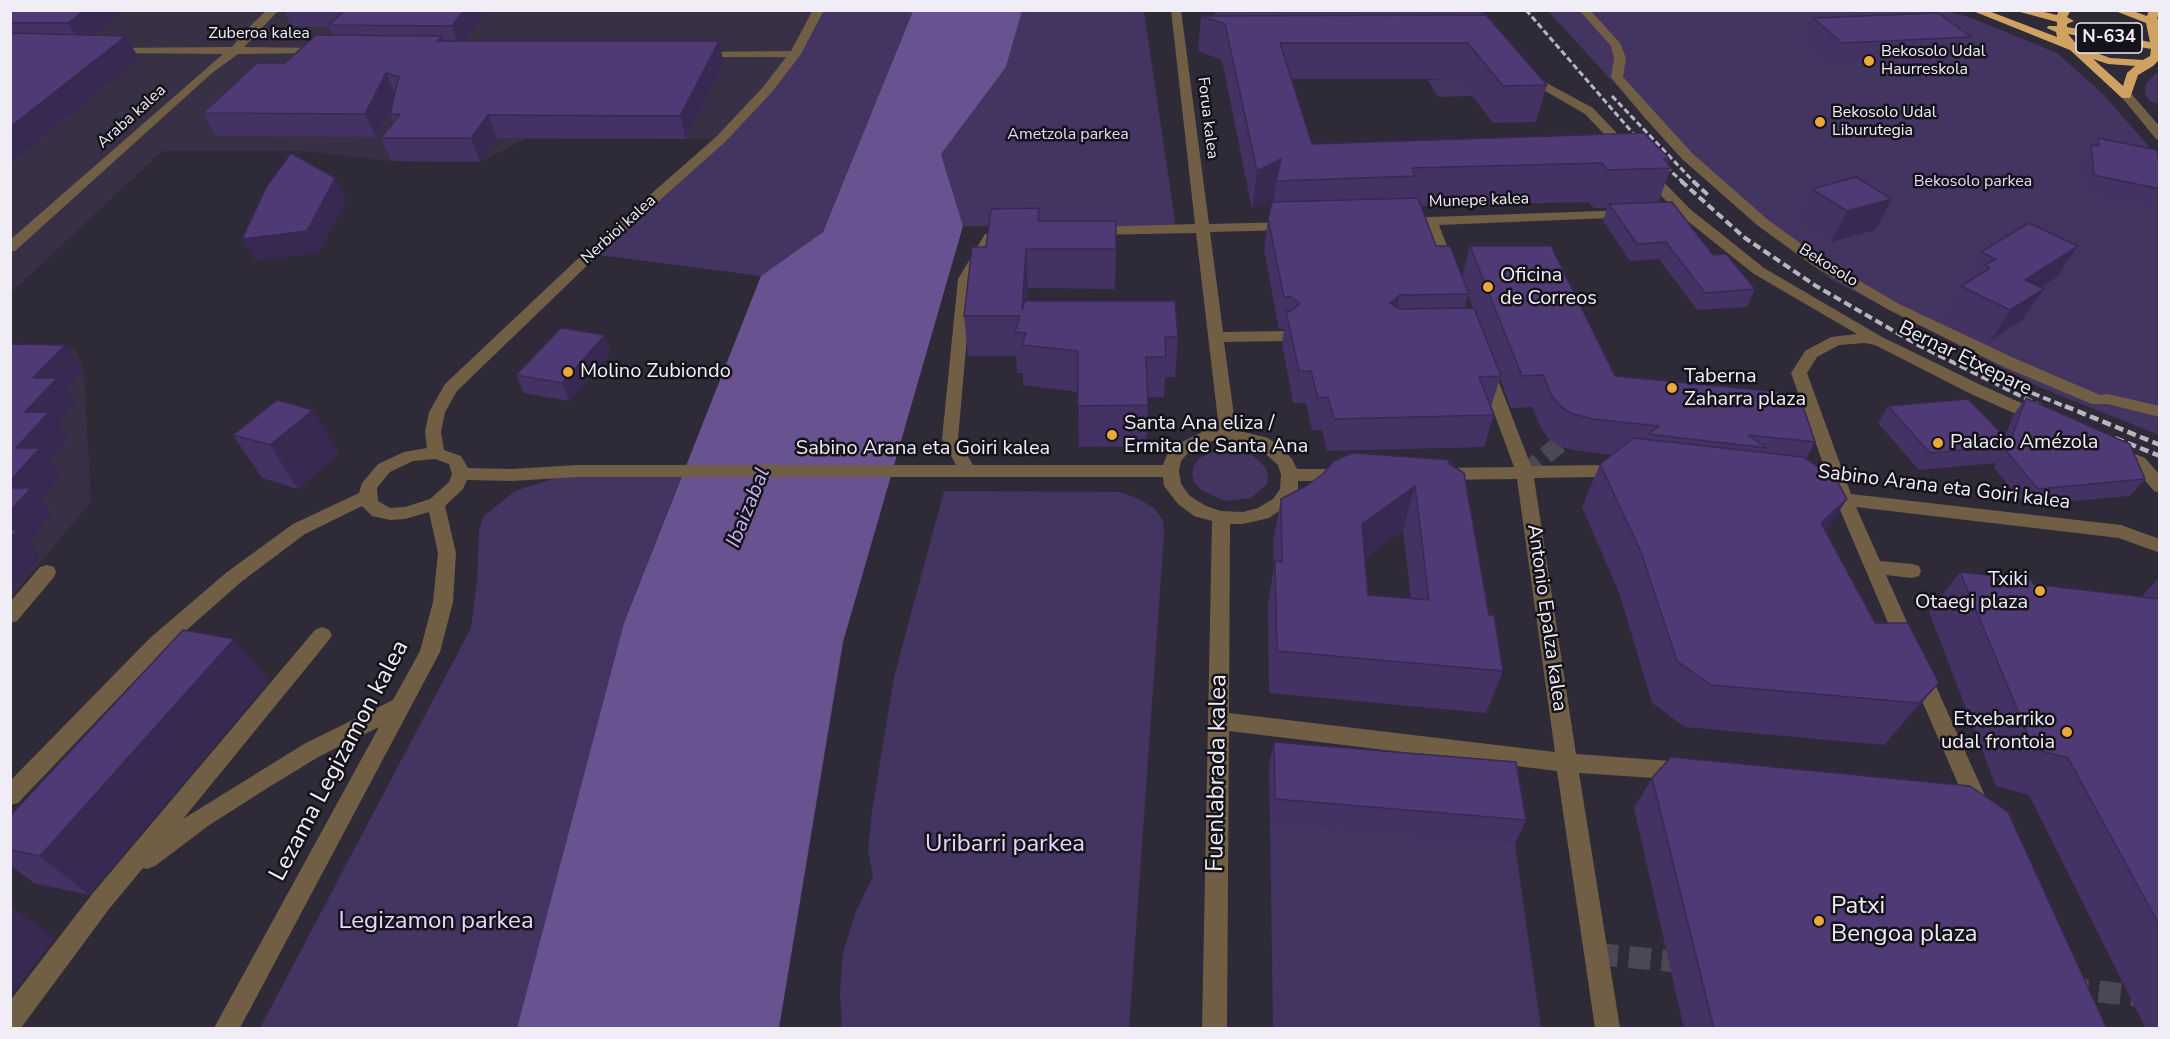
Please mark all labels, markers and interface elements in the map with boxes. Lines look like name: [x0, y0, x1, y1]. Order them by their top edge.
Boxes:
road number: N-634: [2076, 23, 2142, 53]
street label: Zuberoa kalea: [208, 24, 310, 44]
place label: Bekosolo Udal Haurreskola: [1881, 42, 1985, 80]
marker: Bekosolo Udal Haurreskola: [1862, 54, 1876, 68]
street label: Forua kalea: [1192, 76, 1222, 160]
street label: Araba kalea: [94, 81, 170, 153]
place label: Bekosolo Udal Liburutegia: [1832, 103, 1936, 141]
marker: Bekosolo Udal Liburutegia: [1813, 115, 1827, 129]
park label: Ametzola parkea: [1007, 125, 1129, 145]
park label: Bekosolo parkea: [1914, 172, 2032, 192]
street label: Munepe kalea: [1429, 190, 1529, 212]
street label: Nerbioi kalea: [578, 191, 660, 269]
street label: Bekosolo: [1795, 240, 1861, 292]
place label: Oficina de Correos: [1500, 264, 1597, 311]
marker: Oficina de Correos: [1481, 280, 1495, 294]
street label: Bernar Etxepare: [1894, 316, 2036, 402]
place label: Molino Zubiondo: [580, 360, 731, 384]
marker: Molino Zubiondo: [561, 365, 575, 379]
place label: Taberna Zaharra plaza: [1684, 365, 1806, 412]
marker: Taberna Zaharra plaza: [1665, 381, 1679, 395]
place label: Santa Ana eliza / Ermita de Santa Ana: [1124, 412, 1308, 459]
marker: Santa Ana eliza / Ermita de Santa Ana: [1105, 428, 1119, 442]
place label: Palacio Amézola: [1950, 431, 2098, 455]
marker: Palacio Amézola: [1931, 436, 1945, 450]
street label: Sabino Arana eta Goiri kalea: [796, 437, 1050, 461]
street label: Sabino Arana eta Goiri kalea: [1816, 461, 2072, 515]
water label: Ibaizabal: [722, 464, 776, 552]
street label: Antonio Epalza kalea: [1521, 523, 1571, 713]
place label: Txiki Otaegi plaza: [1915, 568, 2028, 615]
marker: Txiki Otaegi plaza: [2033, 584, 2047, 598]
street label: Lezama Legizamon kalea: [264, 636, 416, 886]
street label: Fuenlabrada kalea: [1202, 674, 1234, 872]
place label: Etxebarriko udal frontoia: [1941, 708, 2055, 755]
marker: Etxebarriko udal frontoia: [2060, 725, 2074, 739]
park label: Uribarri parkea: [925, 831, 1085, 859]
place label: Patxi Bengoa plaza: [1831, 893, 1977, 949]
park label: Legizamon parkea: [338, 908, 534, 936]
marker: Patxi Bengoa plaza: [1812, 914, 1826, 928]

